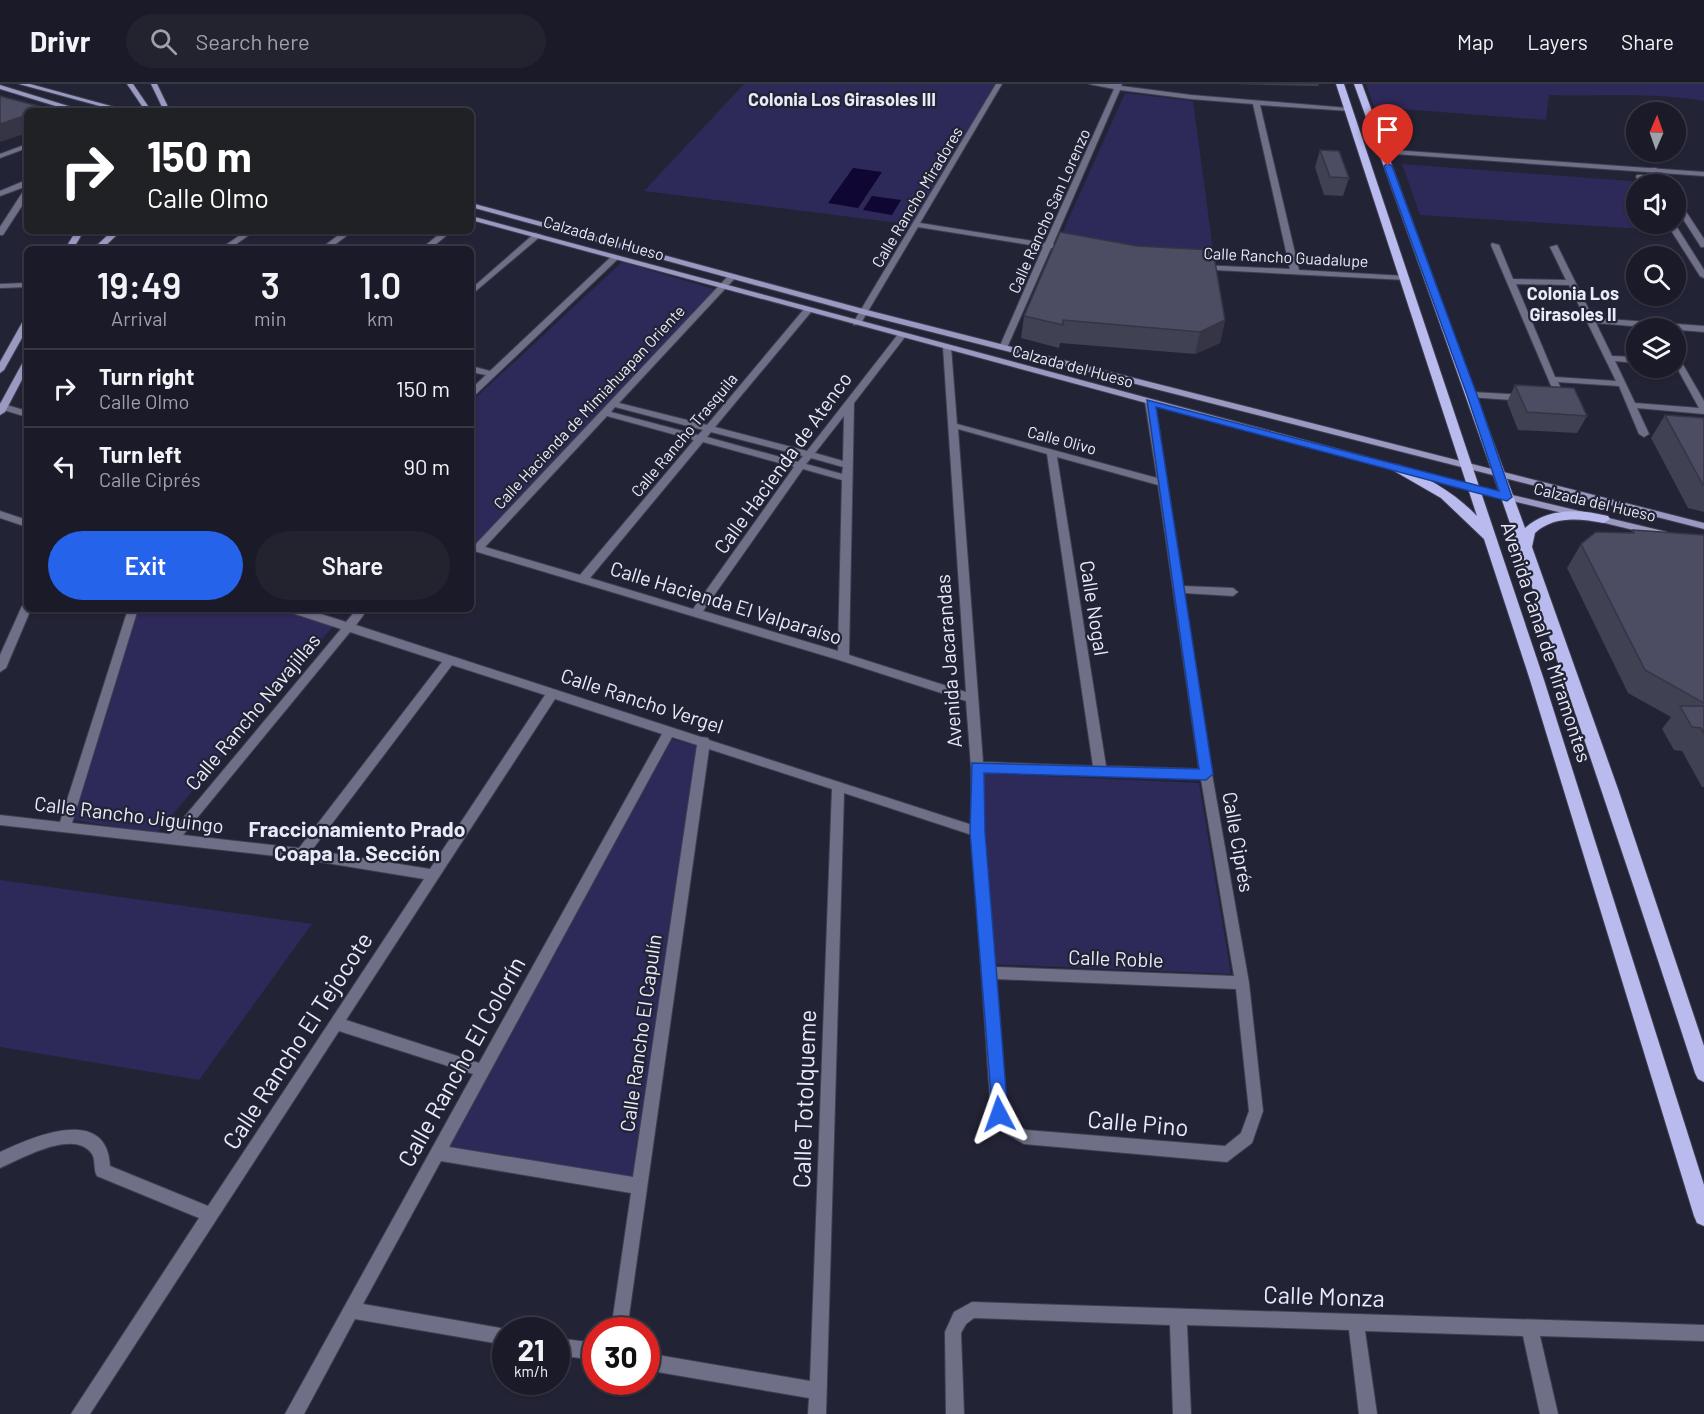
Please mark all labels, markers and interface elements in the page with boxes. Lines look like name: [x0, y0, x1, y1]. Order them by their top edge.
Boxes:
search box: [126, 14, 546, 68]
text: Drivr: [30, 24, 90, 58]
icon: search: [147, 25, 180, 58]
text: Search here: [195, 28, 310, 54]
text: Map: [1457, 29, 1494, 54]
text: Layers: [1527, 29, 1588, 54]
text: Share: [1621, 29, 1674, 54]
district label: Colonia Los Girasoles III: [748, 88, 936, 110]
north arrow: [1626, 102, 1686, 162]
map controls: [1626, 102, 1686, 378]
pin: [1362, 104, 1413, 166]
icon: arrive: [1371, 113, 1404, 146]
street label: Calle Rancho Miradores: [867, 123, 966, 271]
street label: Calle Rancho San Lorenzo: [1004, 126, 1093, 296]
text: 150 m: [147, 130, 252, 180]
icon: right: [48, 132, 126, 210]
button: sound: [1626, 174, 1686, 234]
text: Calle Olmo: [147, 181, 269, 213]
street label: Calzada del Hueso: [542, 211, 667, 264]
street label: Calle Rancho Guadalupe: [1203, 243, 1369, 270]
button: search: [1626, 246, 1686, 306]
text: 19:49: [97, 263, 181, 306]
text: 3: [261, 263, 280, 306]
text: 1.0: [359, 263, 401, 306]
district label: Colonia Los Girasoles II: [1527, 282, 1619, 325]
street label: Calle Hacienda de Mimiahuapan Oriente: [489, 301, 688, 513]
text: Arrival: [111, 306, 167, 330]
text: min: [254, 306, 286, 330]
text: km: [367, 306, 394, 330]
button: layers: [1626, 318, 1686, 378]
street label: Calzada del Hueso: [1010, 340, 1136, 391]
text: Turn right: [99, 363, 194, 389]
street label: Calle Hacienda de Atenco: [708, 367, 856, 558]
street label: Calle Rancho Trasquila: [626, 369, 741, 500]
icon: right: [48, 372, 81, 405]
text: 150 m: [396, 375, 450, 401]
text: Calle Olmo: [99, 389, 189, 413]
street label: Calle Olivo: [1026, 421, 1099, 458]
text: Turn left: [99, 441, 182, 467]
icon: left: [48, 450, 81, 483]
text: 90 m: [404, 453, 450, 479]
text: Calle Ciprés: [99, 467, 201, 491]
street label: Calzada del Hueso: [1532, 478, 1658, 525]
street label: Avenida Canal de Miramontes: [1497, 518, 1597, 765]
button: Exit: [48, 531, 243, 600]
button: Share: [255, 531, 450, 600]
street label: Calle Hacienda El Valparaíso: [607, 555, 845, 649]
street label: Calle Nogal: [1076, 559, 1114, 657]
street label: Avenida Jacarandas: [930, 574, 966, 749]
street label: Calle Rancho Navajillas: [180, 628, 325, 795]
street label: Calle Rancho Vergel: [558, 662, 727, 738]
street label: Calle Rancho Jiguingo: [33, 790, 225, 838]
street label: Calle Ciprés: [1218, 790, 1260, 894]
district label: Fraccionamiento Prado Coapa 1a. Sección: [249, 816, 465, 865]
street label: Calle Rancho El Tejocote: [216, 926, 378, 1154]
street label: Calle Rancho El Capulín: [614, 932, 666, 1133]
street label: Calle Roble: [1068, 944, 1164, 972]
street label: Calle Rancho El Colorín: [391, 951, 531, 1171]
street label: Calle Totolqueme: [786, 1009, 821, 1189]
position arrow: [967, 1082, 1031, 1146]
street label: Calle Pino: [1086, 1104, 1190, 1141]
street label: Calle Monza: [1263, 1279, 1385, 1312]
speed limit sign: 30: [582, 1317, 660, 1395]
text: 21: [517, 1331, 545, 1367]
text: km/h: [514, 1362, 548, 1380]

